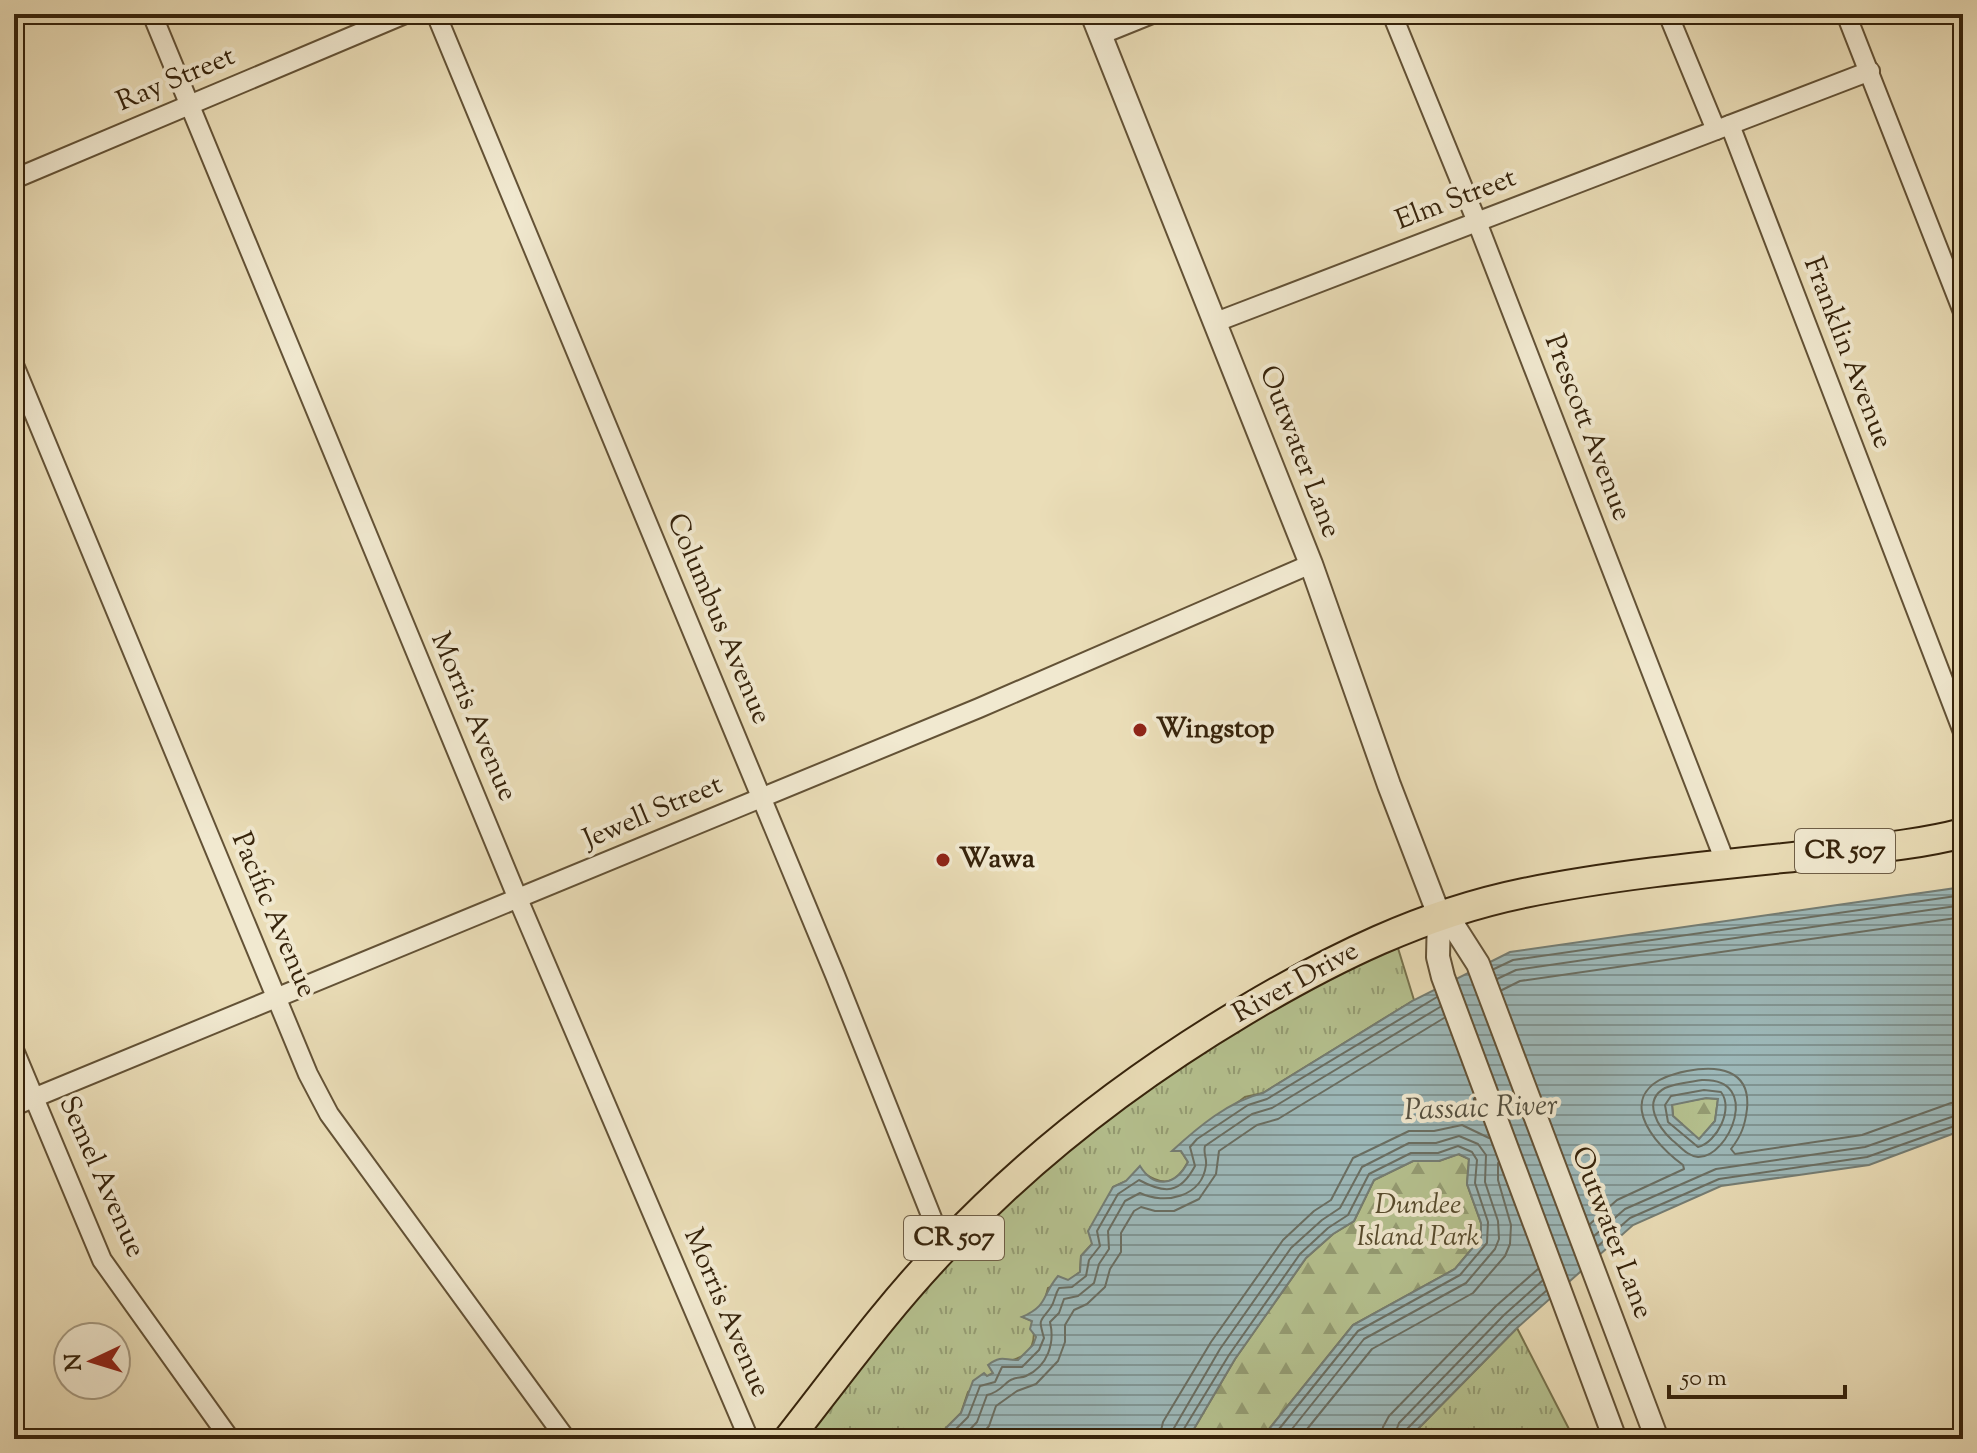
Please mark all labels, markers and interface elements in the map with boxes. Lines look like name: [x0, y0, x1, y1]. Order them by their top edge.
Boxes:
street label: Ray Street: [111, 37, 242, 123]
street label: Elm Street: [1390, 159, 1522, 241]
street label: Franklin Avenue: [1792, 251, 1902, 455]
street label: Prescott Avenue: [1533, 329, 1641, 527]
street label: Outwater Lane: [1248, 360, 1350, 544]
street label: Columbus Avenue: [656, 507, 780, 731]
street label: Morris Avenue: [419, 626, 527, 808]
place label: Wingstop: [1156, 710, 1275, 750]
marker: Wingstop: [1131, 721, 1149, 739]
street label: Jewell Street: [575, 766, 729, 861]
street label: Pacific Avenue: [220, 826, 326, 1004]
road number: CR 507: [1795, 829, 1895, 873]
place label: Wawa: [959, 840, 1035, 880]
marker: Wawa: [934, 851, 952, 869]
street label: River Drive: [1226, 932, 1366, 1034]
water label: Passaic River: [1404, 1085, 1559, 1133]
street label: Semel Avenue: [48, 1090, 154, 1264]
street label: Outwater Lane: [1560, 1141, 1662, 1325]
park label: Dundee Island Park: [1357, 1186, 1480, 1258]
road number: CR 507: [904, 1216, 1004, 1260]
street label: Morris Avenue: [672, 1222, 780, 1404]
north arrow: [52, 1321, 132, 1401]
scale bar: [1669, 1349, 1845, 1399]
text: N: [58, 1352, 92, 1372]
text: 50 m: [1679, 1362, 1727, 1396]

